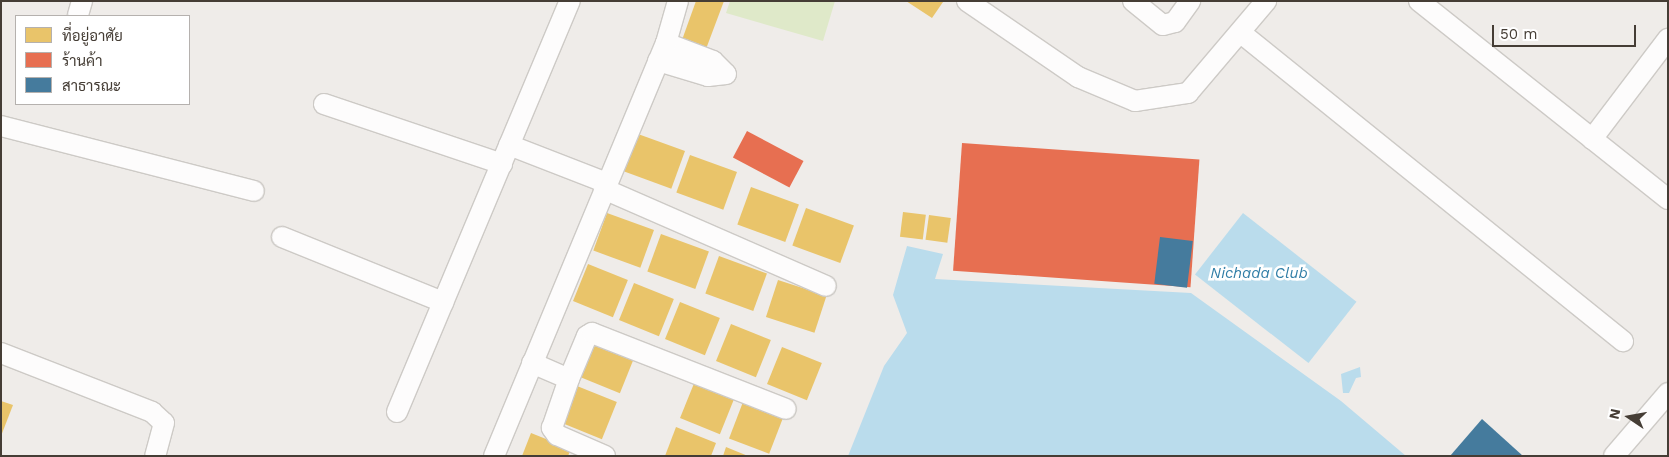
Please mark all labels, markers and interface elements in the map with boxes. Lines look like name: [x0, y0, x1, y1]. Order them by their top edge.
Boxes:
legend: [15, 15, 190, 105]
scale bar: [1494, 15, 1638, 47]
text: 50 m: [1500, 25, 1537, 43]
text: ที่อยู่อาศัย: [62, 27, 123, 45]
text: ร้านค้า: [62, 52, 102, 70]
text: สาธารณะ: [62, 77, 121, 95]
water label: Nichada Club: [1210, 265, 1308, 283]
north arrow: [1604, 392, 1654, 442]
text: N: [1605, 407, 1623, 421]

